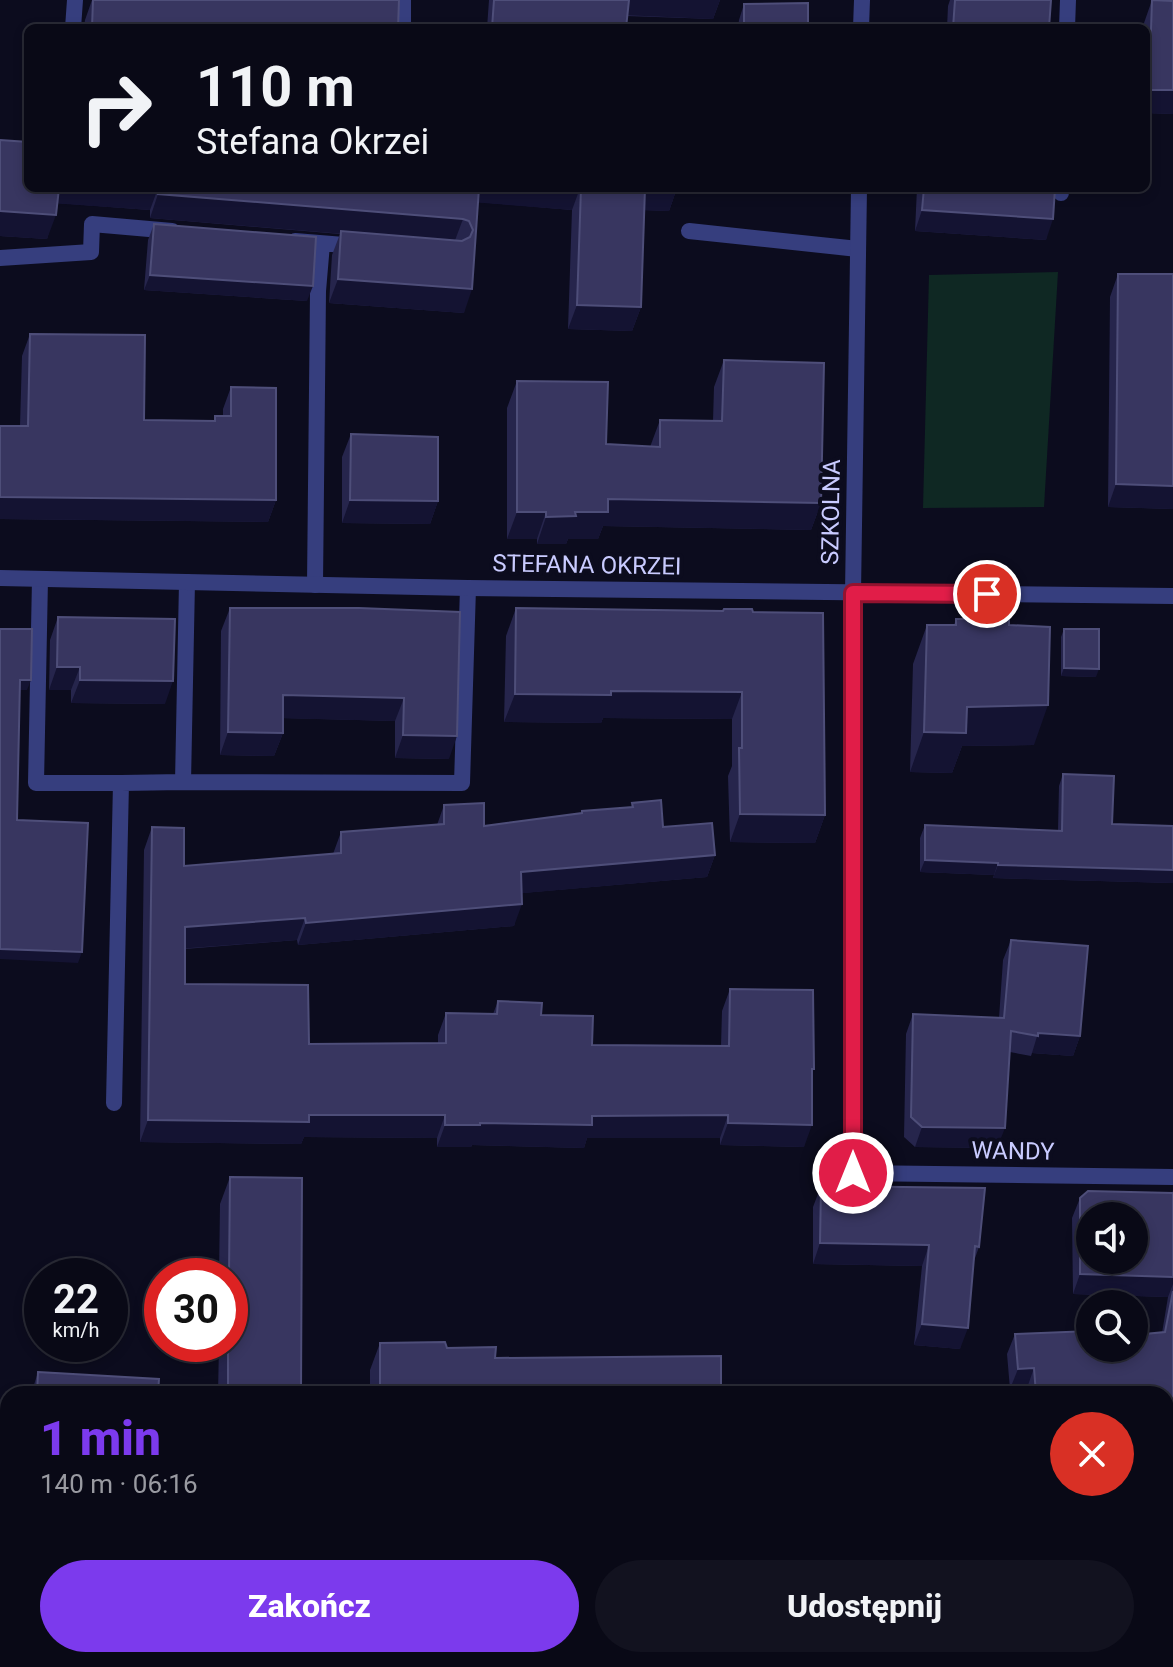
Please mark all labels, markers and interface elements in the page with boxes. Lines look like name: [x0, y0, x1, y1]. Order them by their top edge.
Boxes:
text: 110 m: [196, 54, 355, 120]
icon: right: [64, 56, 168, 160]
text: Stefana Okrzei: [196, 121, 429, 163]
street label: SZKOLNA: [816, 459, 846, 565]
street label: STEFANA OKRZEI: [492, 549, 682, 581]
pin: [953, 560, 1021, 628]
icon: arrive: [965, 572, 1009, 616]
position arrow: [811, 1131, 895, 1215]
street label: WANDY: [971, 1136, 1055, 1166]
map controls: [1076, 1202, 1148, 1362]
button: sound: [1076, 1202, 1148, 1274]
speed limit sign: 30: [144, 1258, 248, 1362]
text: 22: [53, 1276, 99, 1323]
button: search: [1076, 1290, 1148, 1362]
text: km/h: [53, 1318, 99, 1342]
text: 1 min: [40, 1410, 161, 1467]
button: close: [1050, 1412, 1134, 1496]
text: 140 m · 06:16: [40, 1469, 198, 1499]
button: Zakończ: [40, 1560, 579, 1652]
button: Udostępnij: [595, 1560, 1134, 1652]

